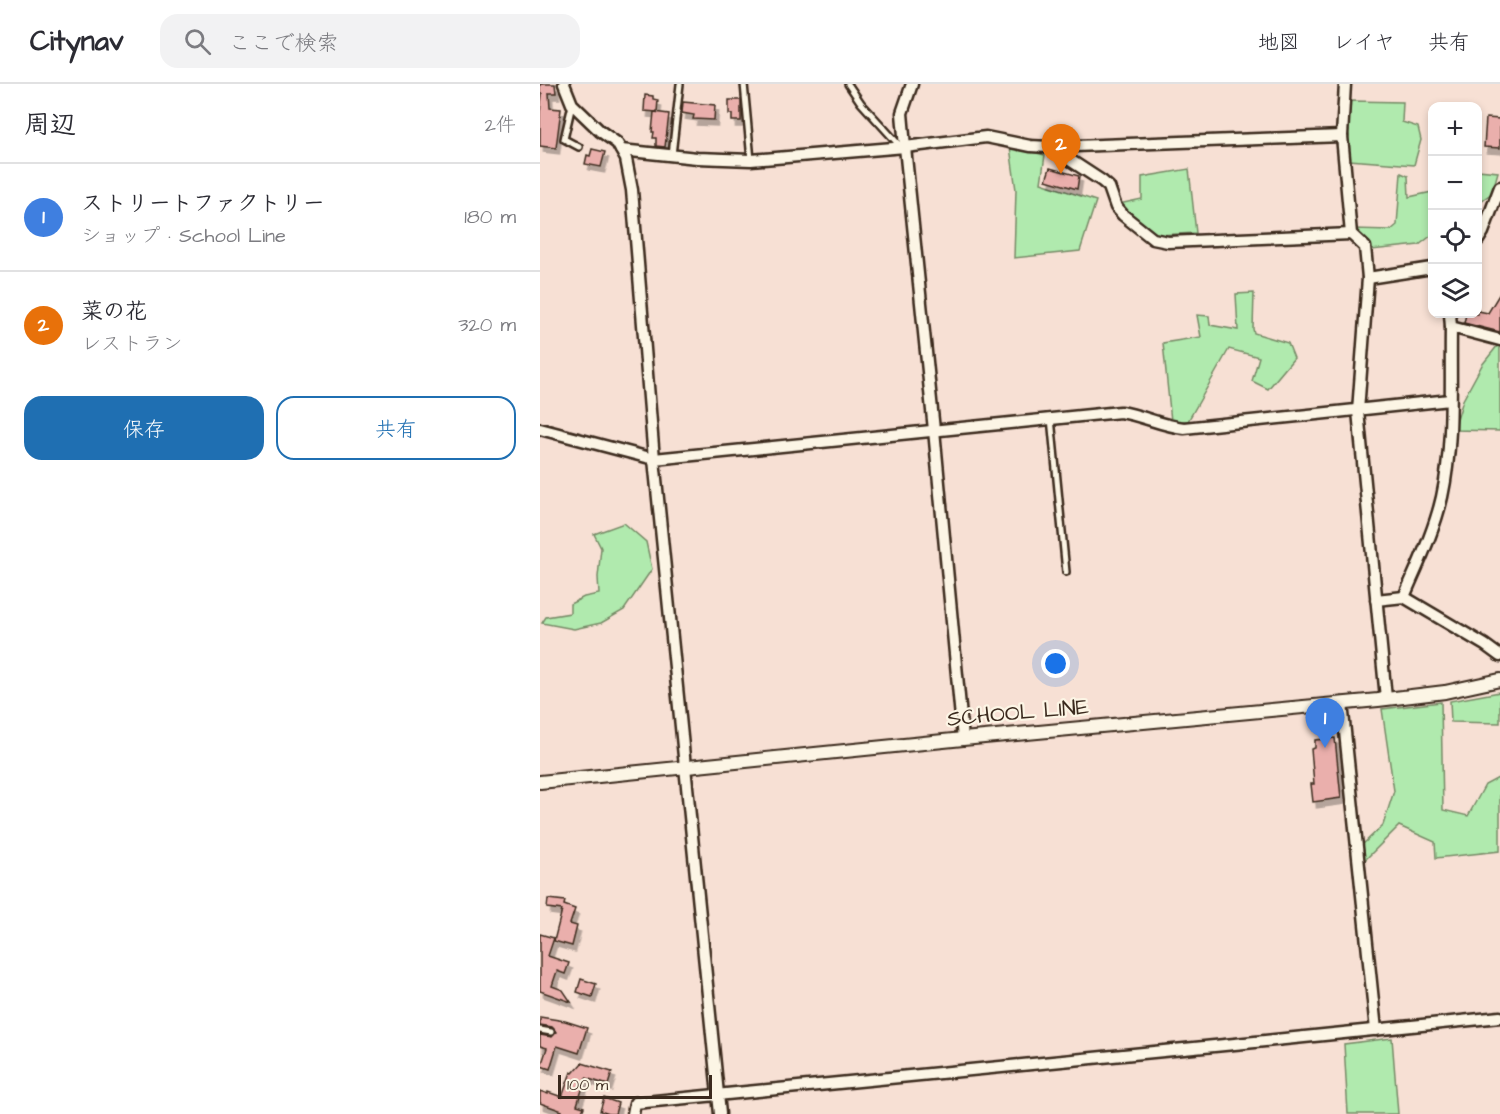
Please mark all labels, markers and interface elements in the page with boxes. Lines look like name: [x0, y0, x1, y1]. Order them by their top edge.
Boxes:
search box: [160, 14, 580, 68]
text: Citynav: [30, 22, 124, 61]
icon: search: [181, 25, 214, 58]
text: ここで検索: [229, 28, 339, 59]
text: 地図: [1258, 28, 1300, 57]
text: レイヤ: [1333, 28, 1395, 57]
text: 共有: [1428, 28, 1470, 57]
map controls: [1428, 102, 1482, 318]
button: +: [1428, 102, 1482, 156]
text: 周辺: [24, 107, 76, 143]
text: 2件: [485, 111, 516, 139]
pin: 2: [1042, 124, 1080, 174]
button: −: [1428, 156, 1482, 210]
text: ストリートファクトリー: [81, 188, 325, 219]
text: 1: [42, 203, 45, 231]
text: 180 m: [464, 203, 516, 231]
button: locate: [1428, 210, 1482, 264]
text: ショップ · School Line: [81, 222, 286, 250]
button: layers: [1428, 264, 1482, 318]
text: 菜の花: [81, 296, 147, 327]
text: 2: [38, 311, 49, 339]
text: 320 m: [458, 311, 516, 339]
text: レストラン: [81, 330, 183, 358]
button: 保存: [24, 396, 264, 460]
button: 共有: [276, 396, 516, 460]
your location: [1041, 649, 1070, 678]
street label: SCHOOL LINE: [946, 691, 1090, 735]
pin: 1: [1306, 698, 1344, 748]
scale bar: [558, 1072, 712, 1100]
text: 100 m: [567, 1074, 608, 1096]

